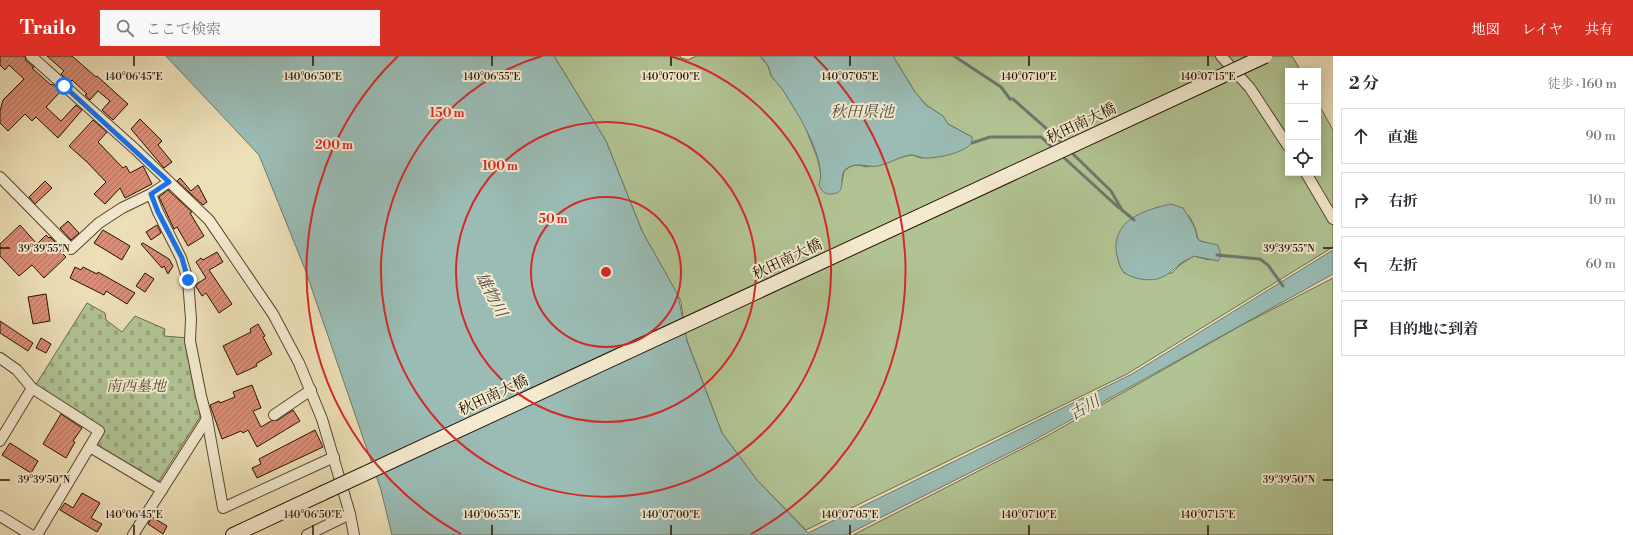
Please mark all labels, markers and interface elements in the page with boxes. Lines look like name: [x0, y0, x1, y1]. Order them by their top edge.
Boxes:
search box: [100, 10, 380, 46]
text: Trailo: [20, 16, 76, 40]
icon: search: [114, 17, 136, 39]
text: ここで検索: [146, 20, 221, 39]
text: 地図: [1472, 21, 1500, 39]
text: レイヤ: [1522, 21, 1563, 39]
text: 共有: [1585, 21, 1613, 39]
map controls: [1285, 68, 1321, 176]
button: +: [1285, 68, 1321, 104]
text: 140°06'45"E: [105, 71, 163, 83]
text: 140°06'50"E: [284, 71, 342, 83]
text: 140°06'55"E: [464, 71, 521, 83]
text: 140°07'00"E: [642, 71, 700, 83]
text: 140°07'05"E: [822, 71, 879, 83]
text: 140°07'10"E: [1001, 71, 1057, 83]
text: 140°07'15"E: [1181, 71, 1235, 83]
text: 2 分: [1349, 73, 1379, 95]
text: 徒歩 · 160 m: [1548, 76, 1617, 92]
route start: [55, 77, 73, 95]
street label: 秋田南大橋: [1043, 99, 1119, 148]
water label: 秋田県池: [830, 102, 896, 122]
button: −: [1285, 104, 1321, 140]
text: 150 m: [430, 106, 464, 121]
icon: ahead: [1350, 125, 1372, 147]
text: 直進: [1388, 128, 1418, 147]
text: 90 m: [1585, 128, 1616, 144]
text: 200 m: [315, 138, 353, 153]
button: locate: [1285, 140, 1321, 176]
text: 100 m: [482, 159, 518, 174]
icon: right: [1350, 189, 1372, 211]
text: 右折: [1388, 192, 1418, 211]
text: 10 m: [1588, 192, 1616, 208]
text: 50 m: [538, 212, 568, 227]
street label: 秋田南大橋: [749, 235, 825, 284]
text: 39°39'55"N: [18, 243, 70, 255]
text: 39°39'55"N: [1263, 243, 1315, 255]
icon: left: [1350, 253, 1372, 275]
text: 左折: [1388, 256, 1418, 275]
text: 60 m: [1585, 256, 1616, 272]
centre of rings: [599, 265, 613, 279]
water label: 雄物川: [471, 269, 512, 322]
route end: [179, 271, 197, 289]
icon: arrive: [1350, 317, 1372, 339]
text: 目的地に到着: [1388, 320, 1478, 339]
street label: 秋田南大橋: [455, 371, 531, 420]
park label: 南西墓地: [106, 377, 168, 396]
water label: 古川: [1066, 390, 1105, 425]
text: 39°39'50"N: [18, 474, 71, 486]
text: 39°39'50"N: [1263, 474, 1316, 486]
text: 140°06'45"E: [105, 509, 163, 521]
text: 140°06'50"E: [284, 509, 342, 521]
text: 140°06'55"E: [464, 509, 521, 521]
text: 140°07'00"E: [642, 509, 700, 521]
text: 140°07'05"E: [822, 509, 879, 521]
text: 140°07'10"E: [1001, 509, 1057, 521]
text: 140°07'15"E: [1181, 509, 1235, 521]

